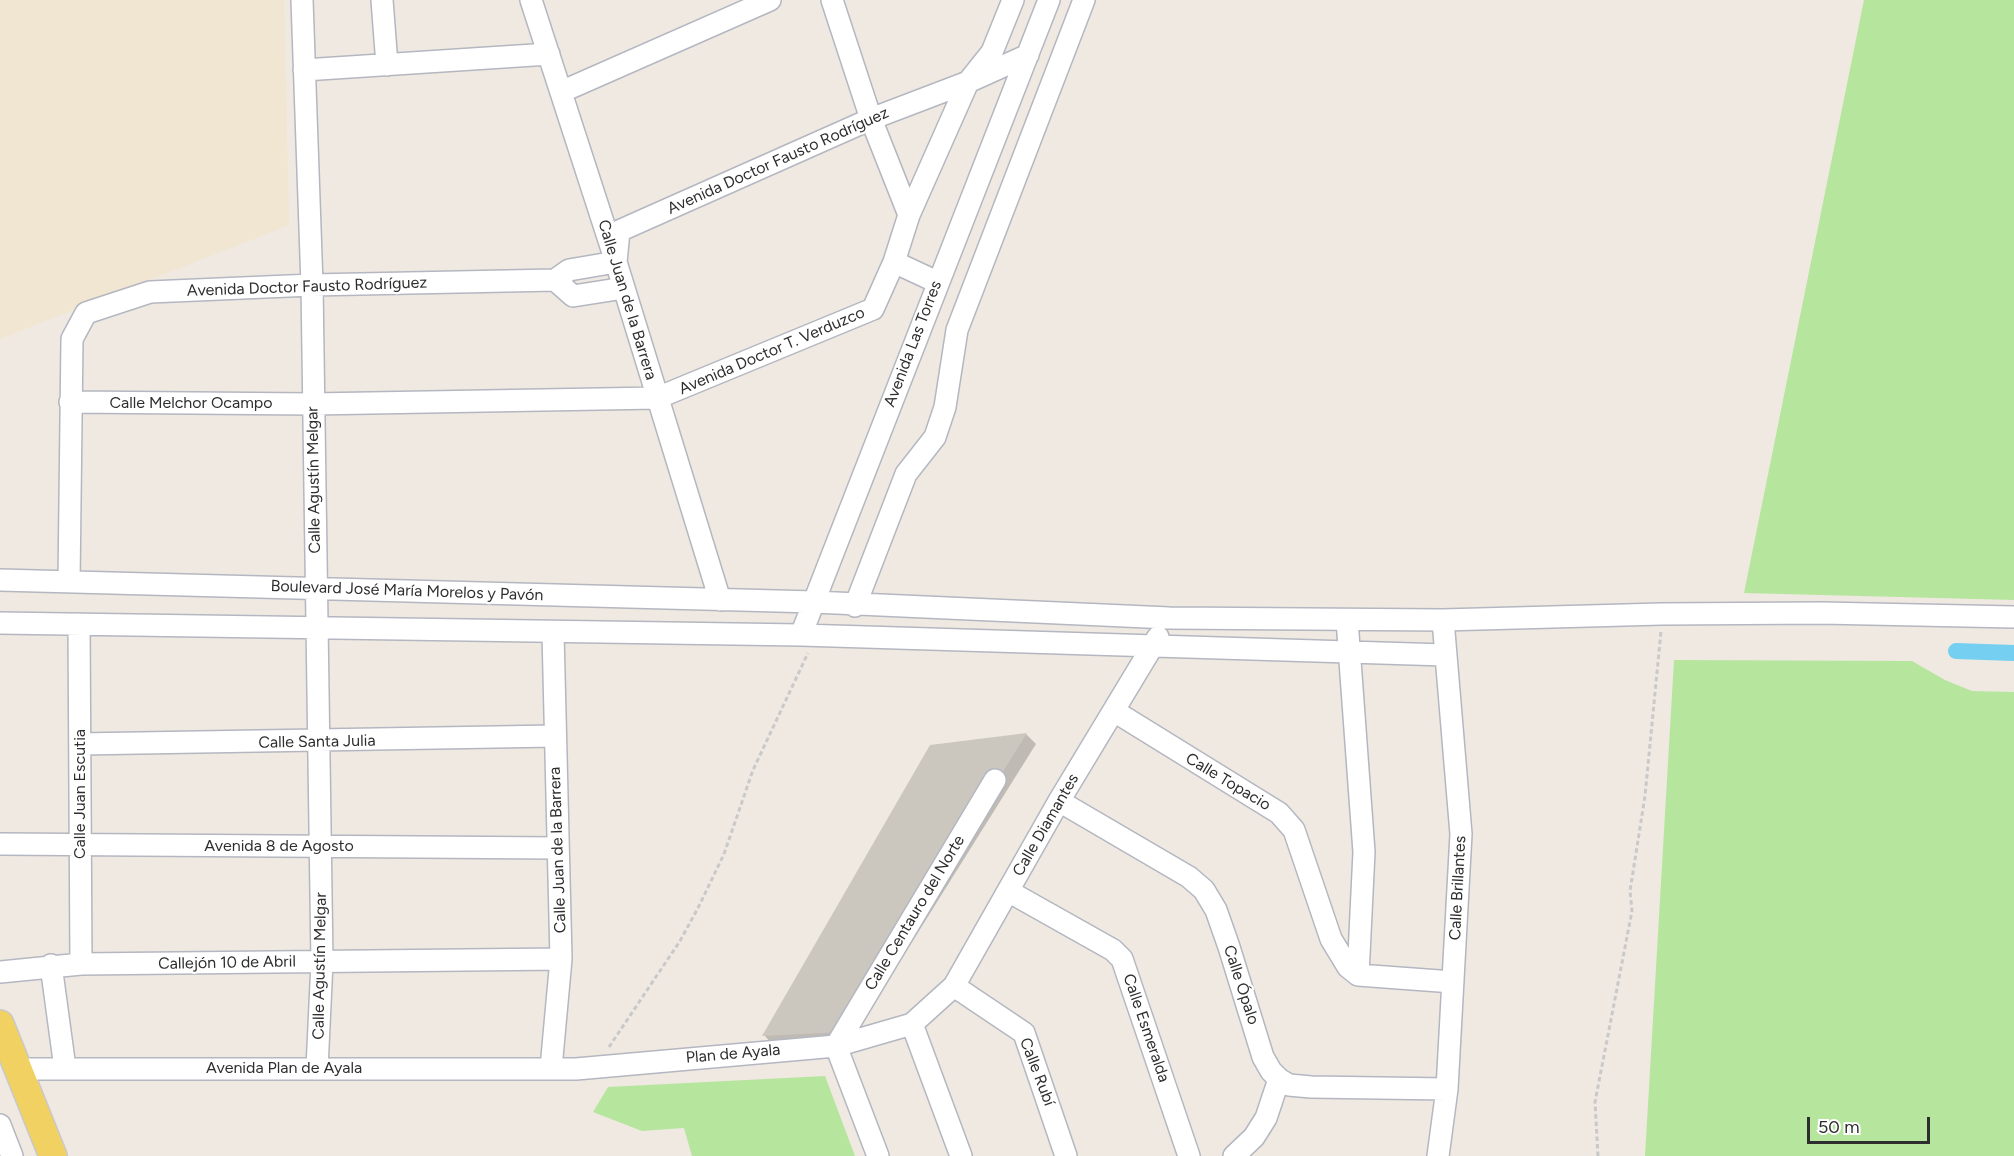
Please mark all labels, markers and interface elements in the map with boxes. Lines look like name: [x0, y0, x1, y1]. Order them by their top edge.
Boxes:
street label: Avenida Doctor Fausto Rodríguez: [664, 103, 892, 219]
street label: Calle Juan de la Barrera: [593, 218, 661, 382]
street label: Avenida Doctor Fausto Rodríguez: [187, 273, 427, 301]
street label: Avenida Las Torres: [880, 278, 946, 410]
street label: Avenida Doctor T. Verduzco: [676, 303, 868, 399]
street label: Calle Melchor Ocampo: [109, 393, 273, 413]
street label: Calle Agustín Melgar: [303, 406, 325, 554]
street label: Boulevard José María Morelos y Pavón: [270, 577, 544, 605]
street label: Calle Juan Escutia: [70, 729, 90, 859]
street label: Calle Santa Julia: [258, 731, 376, 753]
street label: Calle Topacio: [1182, 749, 1274, 815]
street label: Calle Juan de la Barrera: [546, 767, 570, 933]
street label: Calle Diamantes: [1009, 770, 1083, 880]
street label: Calle Centauro del Norte: [861, 832, 969, 994]
street label: Calle Brillantes: [1446, 835, 1470, 941]
street label: Avenida 8 de Agosto: [204, 836, 354, 856]
street label: Calle Agustín Melgar: [309, 892, 331, 1040]
street label: Calle Ópalo: [1219, 943, 1263, 1027]
street label: Callejón 10 de Abril: [158, 952, 296, 974]
street label: Calle Esmeralda: [1118, 971, 1174, 1085]
street label: Calle Rubí: [1015, 1035, 1059, 1109]
street label: Plan de Ayala: [685, 1040, 781, 1068]
street label: Avenida Plan de Ayala: [206, 1058, 362, 1078]
scale bar: [1810, 1105, 1933, 1143]
text: 50 m: [1818, 1116, 1860, 1138]

